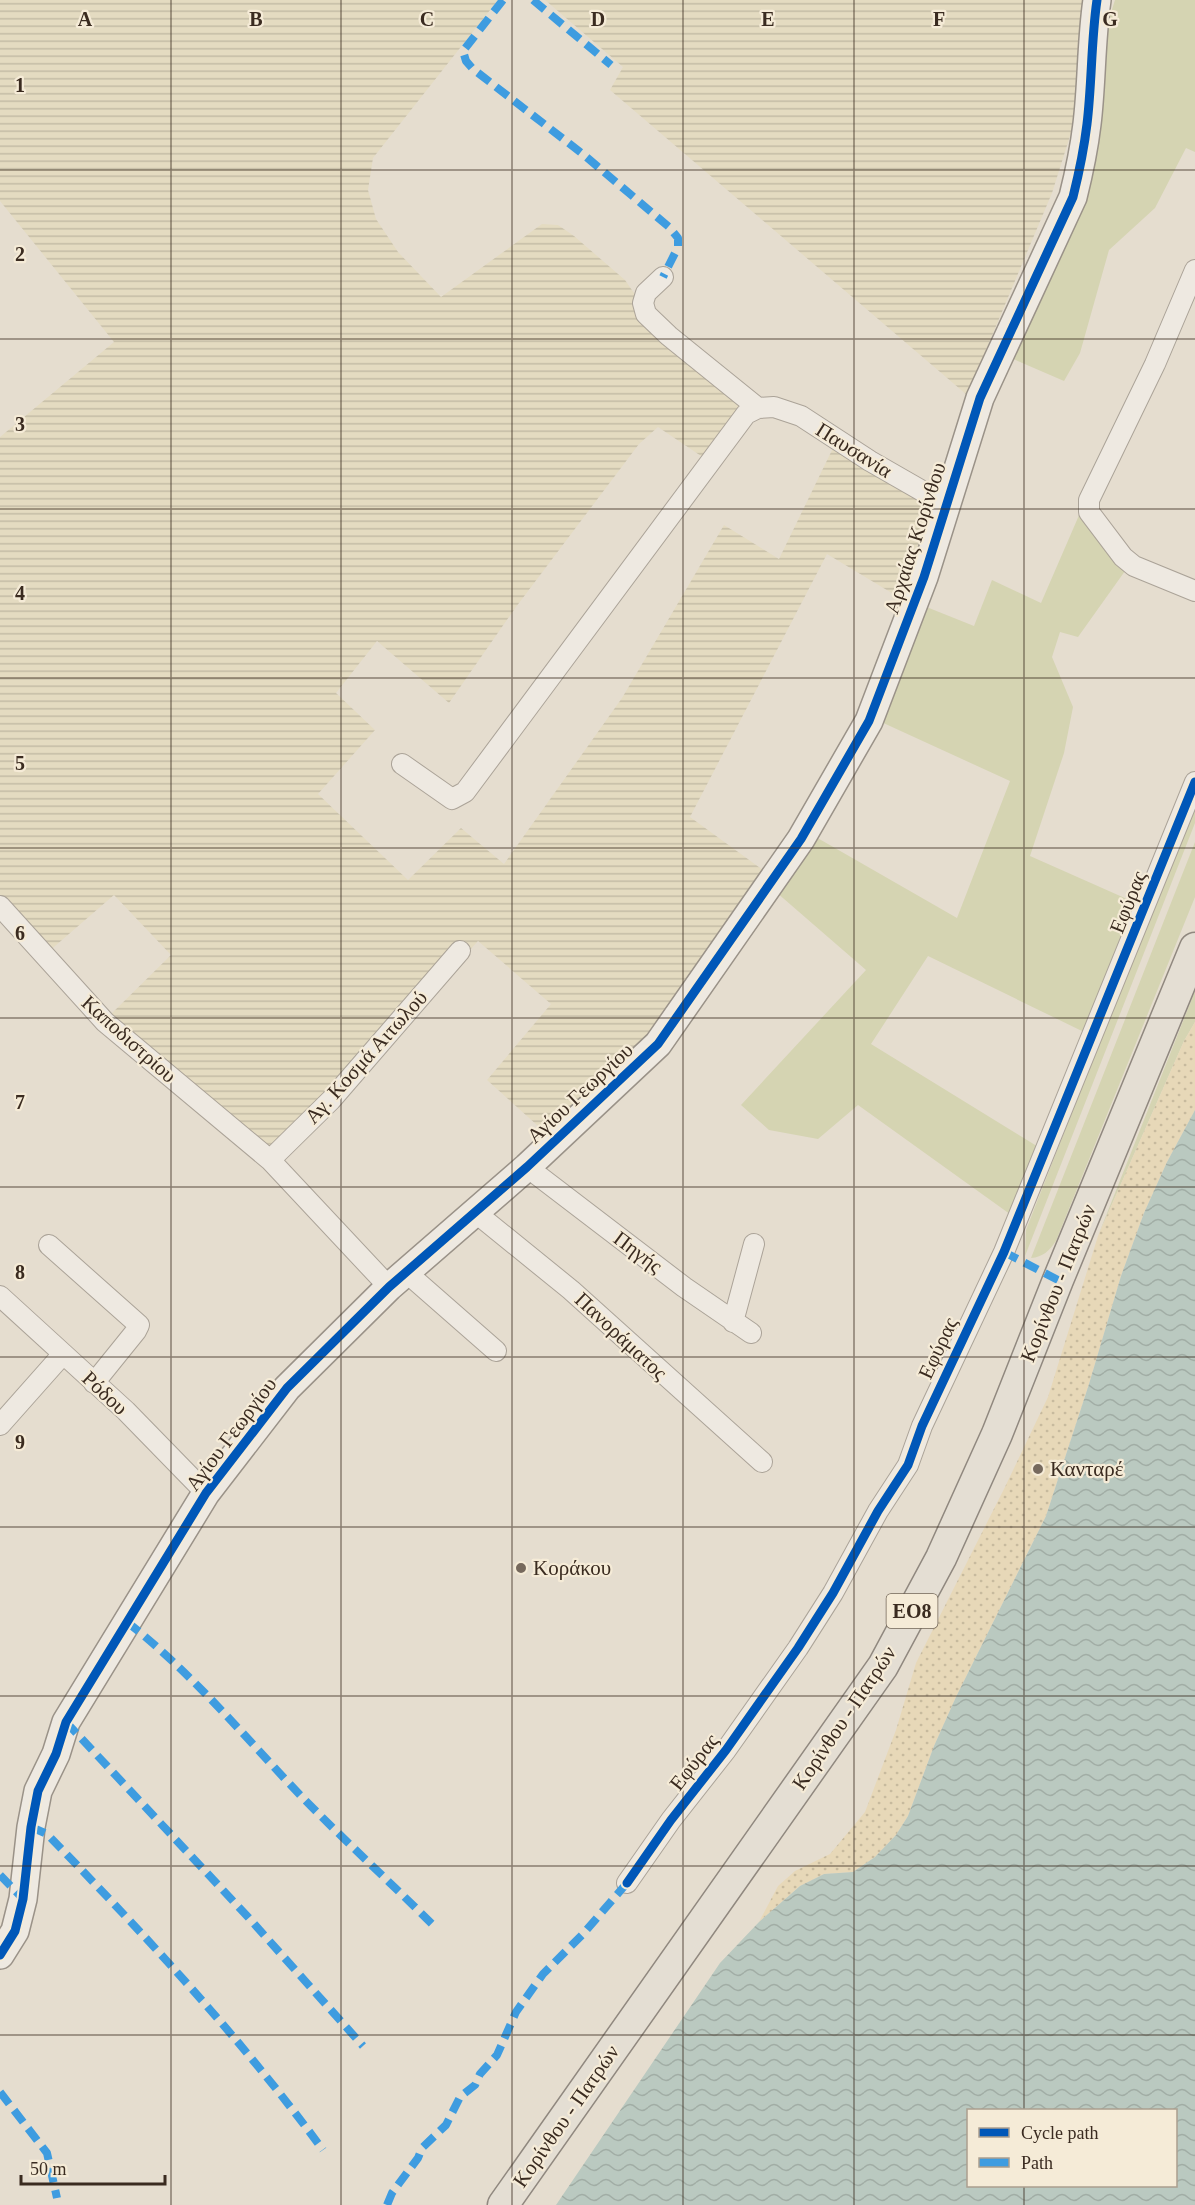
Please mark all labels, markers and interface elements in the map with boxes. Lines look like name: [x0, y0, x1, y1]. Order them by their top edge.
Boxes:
text: A: [78, 8, 93, 30]
text: B: [249, 8, 263, 30]
text: C: [420, 8, 434, 30]
text: D: [591, 8, 605, 30]
text: E: [761, 8, 775, 30]
text: F: [933, 8, 945, 30]
text: G: [1102, 8, 1118, 30]
text: 1: [15, 74, 25, 96]
text: 2: [15, 243, 25, 265]
text: 3: [15, 413, 25, 435]
street label: Παυσανία: [812, 417, 896, 483]
street label: Αρχαίας Κορίνθου: [879, 459, 951, 617]
text: 4: [15, 582, 25, 604]
text: 5: [15, 752, 25, 774]
street label: Εφύρας: [1105, 867, 1152, 937]
text: 6: [15, 922, 25, 944]
street label: Αγ. Κοσμά Αιτωλού: [300, 985, 432, 1129]
street label: Καποδιστρίου: [77, 990, 181, 1088]
street label: Αγίου Γεωργίου: [522, 1038, 638, 1148]
text: 7: [15, 1091, 25, 1113]
street label: Κορίνθου - Πατρών: [1015, 1201, 1101, 1365]
street label: Πηγής: [609, 1226, 668, 1278]
text: 8: [15, 1261, 25, 1283]
street label: Πανοράματος: [570, 1287, 673, 1385]
street label: Εφύρας: [913, 1313, 963, 1383]
street label: Ρόδου: [77, 1366, 133, 1420]
street label: Αγίου Γεωργίου: [181, 1373, 281, 1495]
text: 9: [15, 1431, 25, 1453]
place label: Κανταρέ: [1050, 1457, 1124, 1481]
marker: Κανταρέ: [1031, 1462, 1045, 1476]
place label: Κοράκου: [533, 1556, 611, 1580]
marker: Κοράκου: [514, 1561, 528, 1575]
road number: ΕΟ8: [886, 1594, 938, 1628]
street label: Κορίνθου - Πατρών: [787, 1642, 901, 1794]
street label: Εφύρας: [664, 1728, 724, 1795]
street label: Κορίνθου - Πατρών: [508, 2040, 624, 2192]
legend: [967, 2109, 1177, 2187]
text: Cycle path: [1021, 2123, 1098, 2143]
scale bar: [21, 2148, 165, 2186]
text: Path: [1021, 2153, 1053, 2173]
text: 50 m: [30, 2159, 67, 2179]

